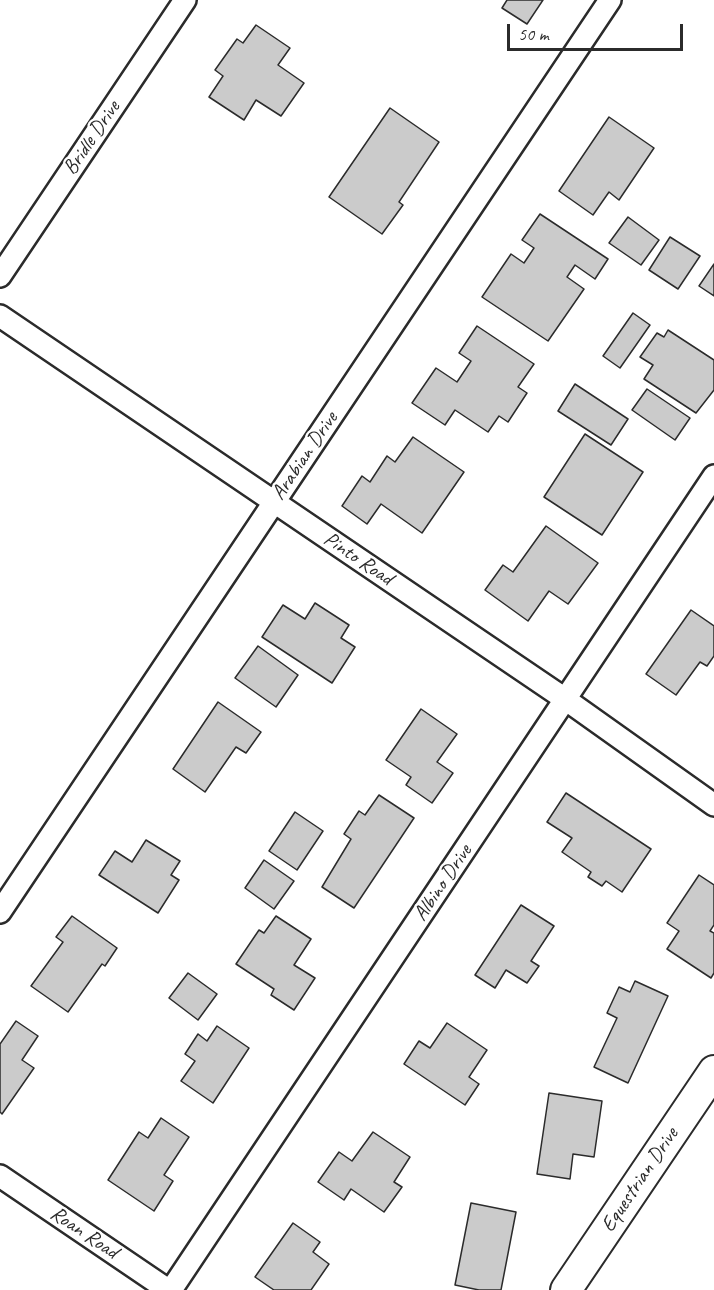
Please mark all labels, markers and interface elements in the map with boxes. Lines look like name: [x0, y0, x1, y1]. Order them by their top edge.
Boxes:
scale bar: [510, 12, 686, 50]
text: 50 m: [518, 23, 549, 45]
street label: Bridle Drive: [58, 96, 126, 180]
street label: Arabian Drive: [266, 407, 344, 505]
street label: Pinto Road: [319, 527, 397, 591]
street label: Albino Drive: [408, 840, 478, 926]
street label: Equestrian Drive: [596, 1123, 684, 1237]
street label: Roan Road: [45, 1201, 123, 1265]

